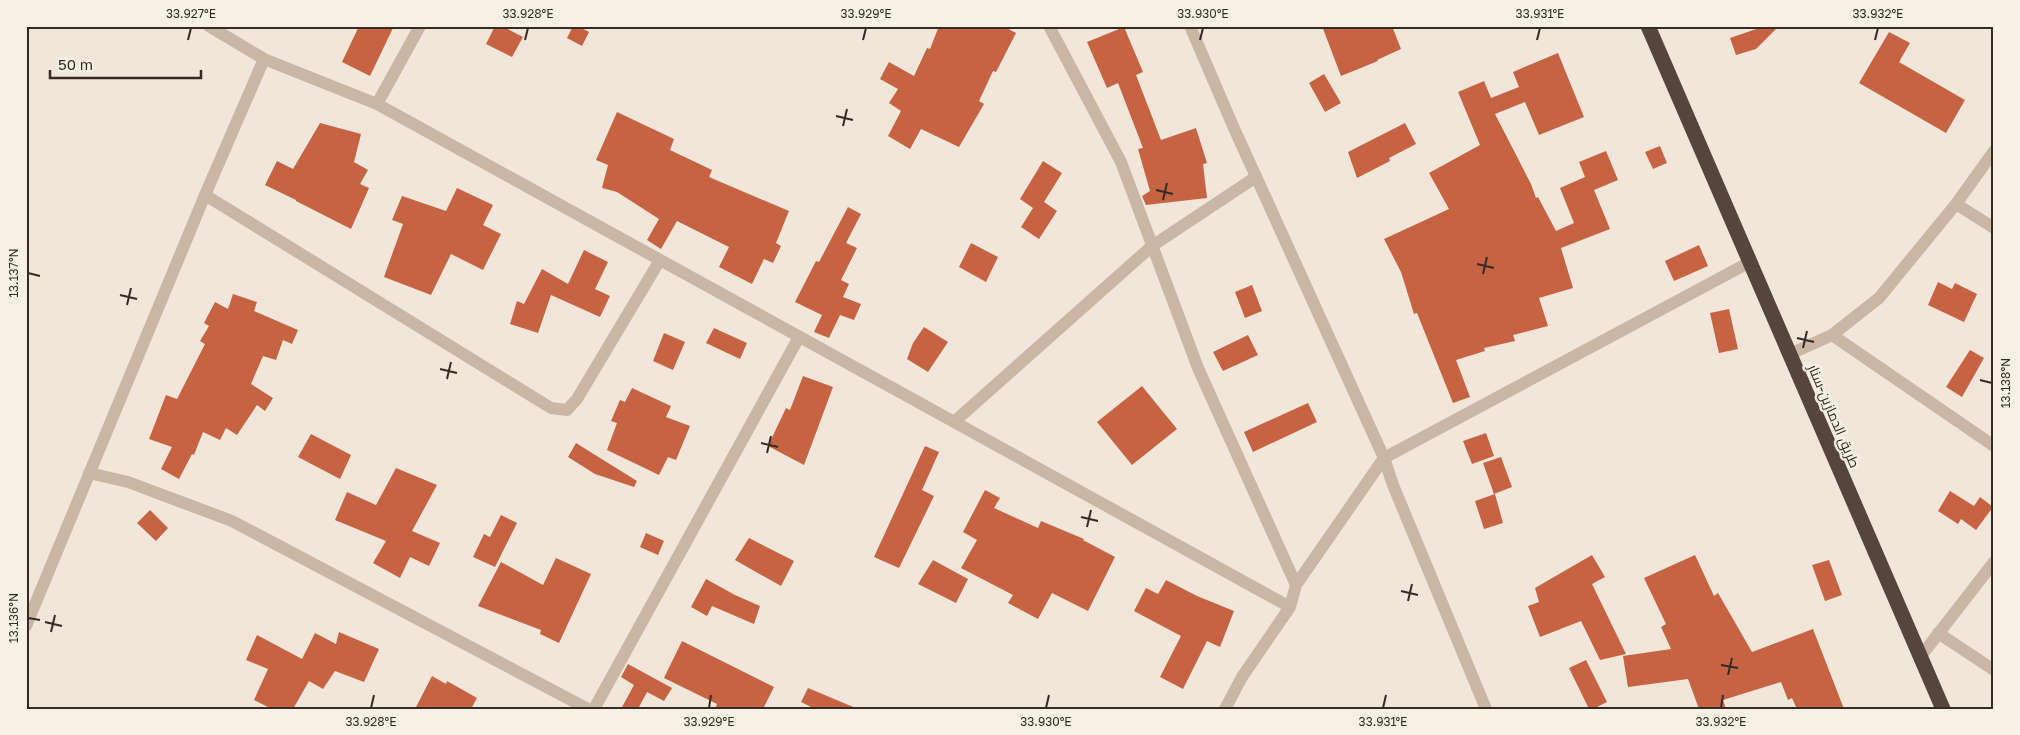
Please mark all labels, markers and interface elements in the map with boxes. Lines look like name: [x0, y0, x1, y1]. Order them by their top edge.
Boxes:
text: 33.927°E: [166, 6, 216, 21]
text: 33.928°E: [502, 6, 554, 21]
text: 33.929°E: [840, 6, 892, 21]
text: 33.930°E: [1177, 6, 1229, 21]
text: 33.931°E: [1516, 6, 1564, 21]
text: 33.932°E: [1853, 6, 1903, 21]
scale bar: [50, 48, 201, 80]
text: 50 m: [58, 55, 93, 73]
text: 13.137°N: [6, 248, 21, 298]
text: 13.138°N: [1998, 358, 2013, 408]
street label: طريق الدمازين-سنار: [1804, 361, 1864, 471]
text: 13.136°N: [6, 593, 21, 643]
text: 33.928°E: [345, 714, 397, 729]
text: 33.929°E: [683, 714, 735, 729]
text: 33.930°E: [1020, 714, 1072, 729]
text: 33.931°E: [1359, 714, 1407, 729]
text: 33.932°E: [1696, 714, 1746, 729]

